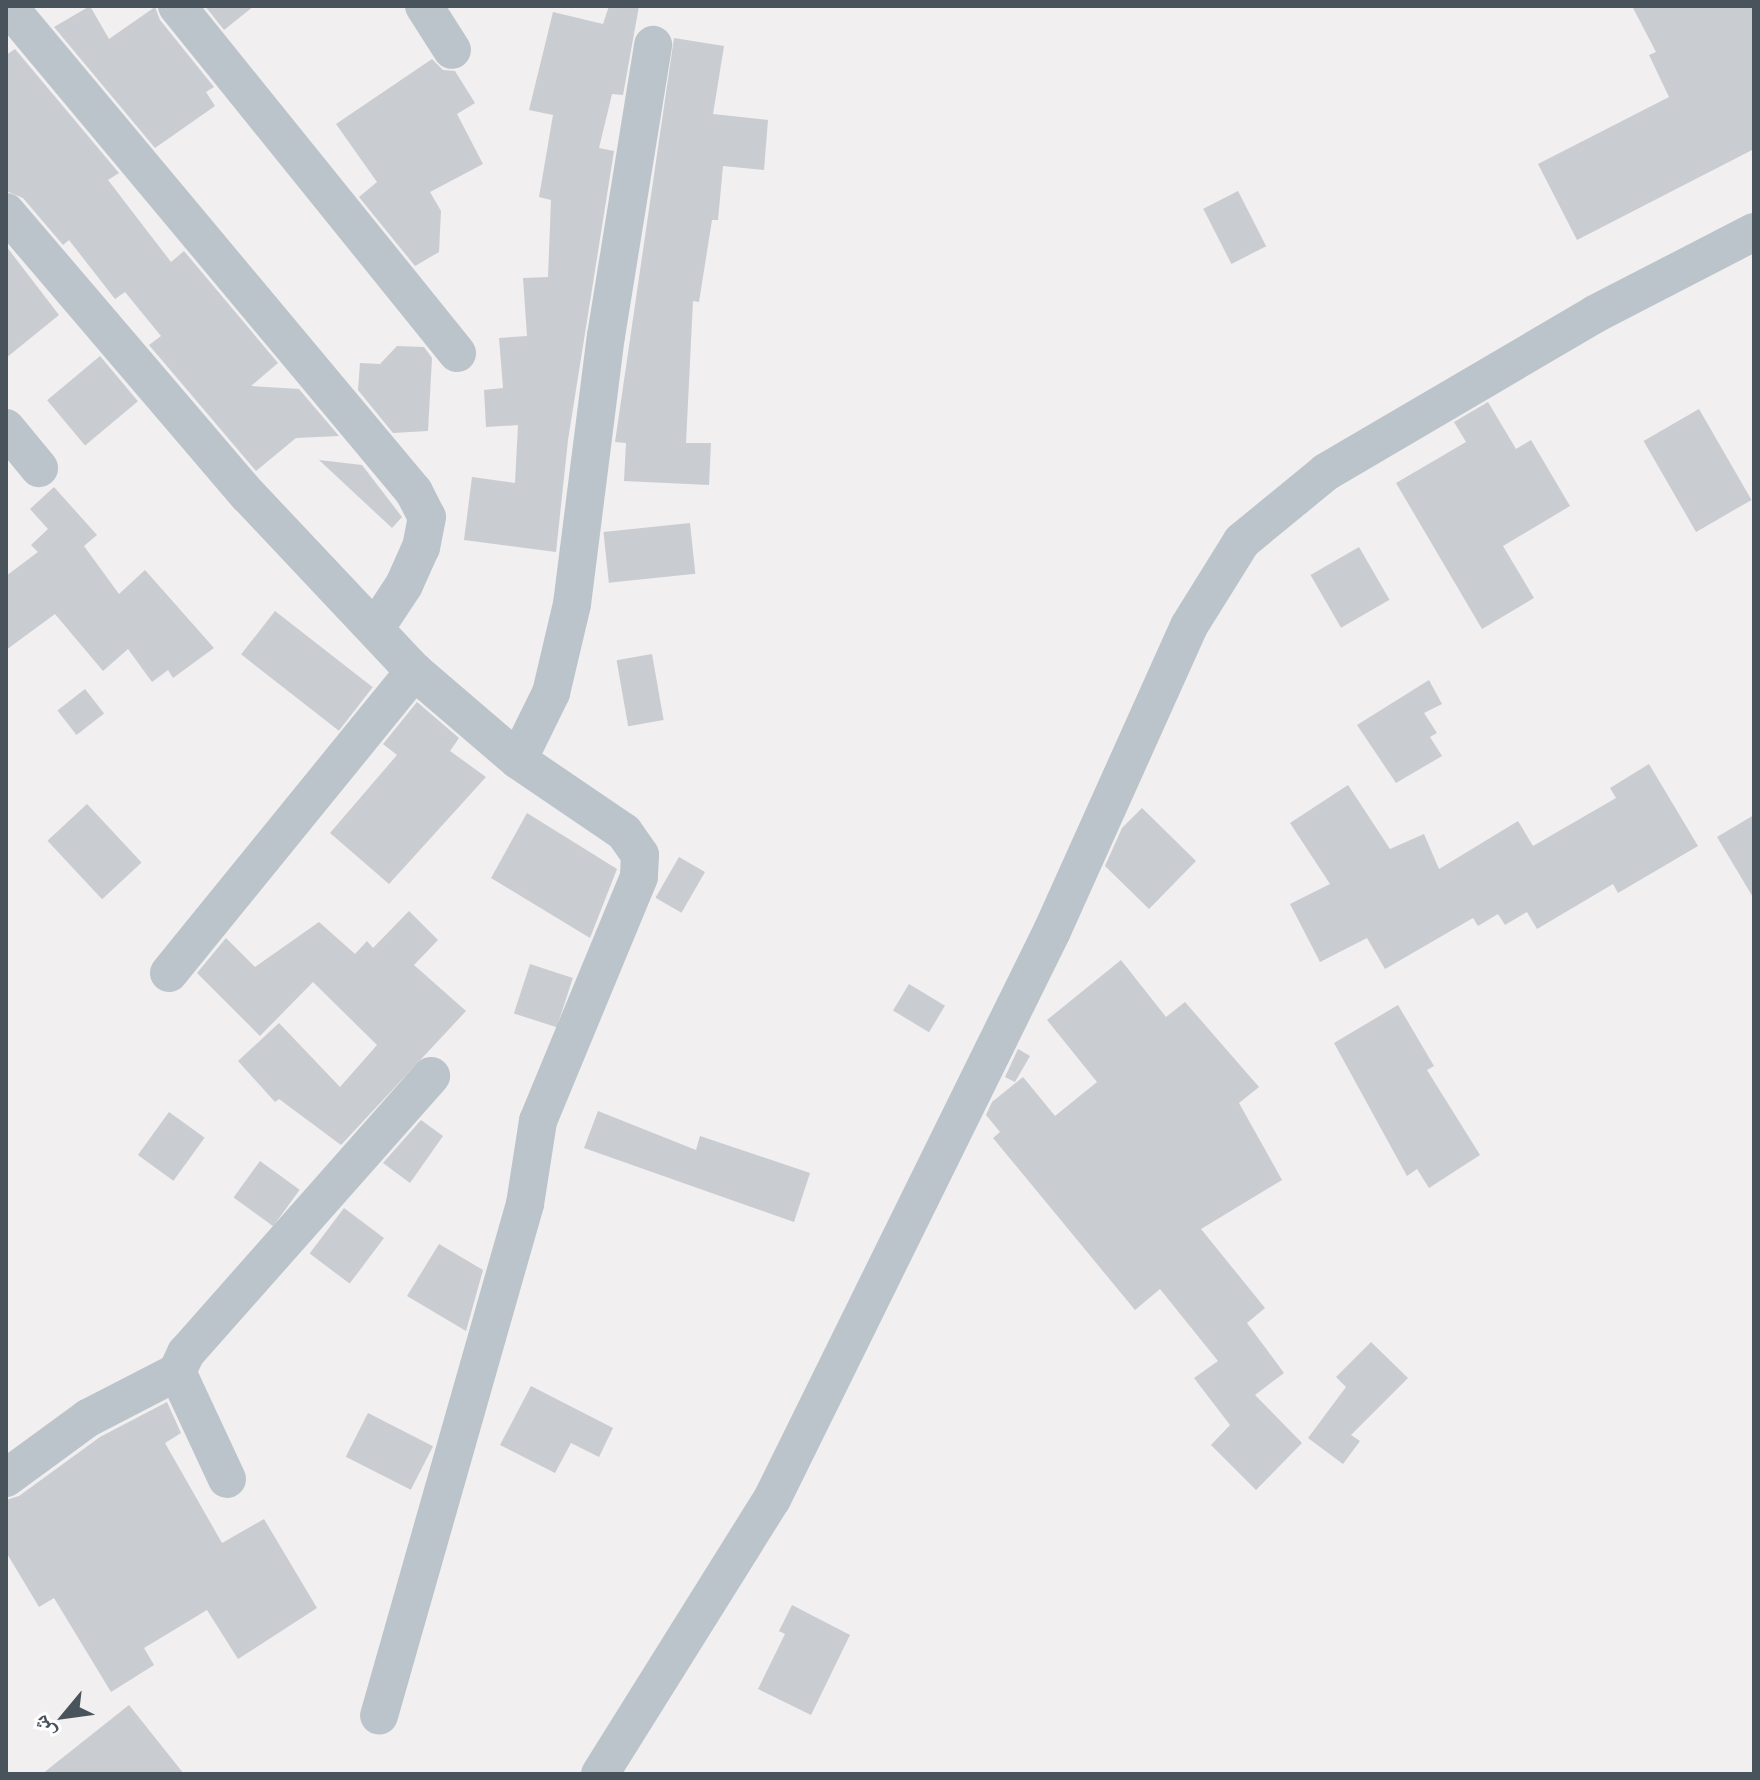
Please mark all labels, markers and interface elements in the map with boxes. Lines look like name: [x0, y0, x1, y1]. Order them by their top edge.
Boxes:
north arrow: [24, 1676, 104, 1756]
text: ش: [23, 1710, 63, 1746]

